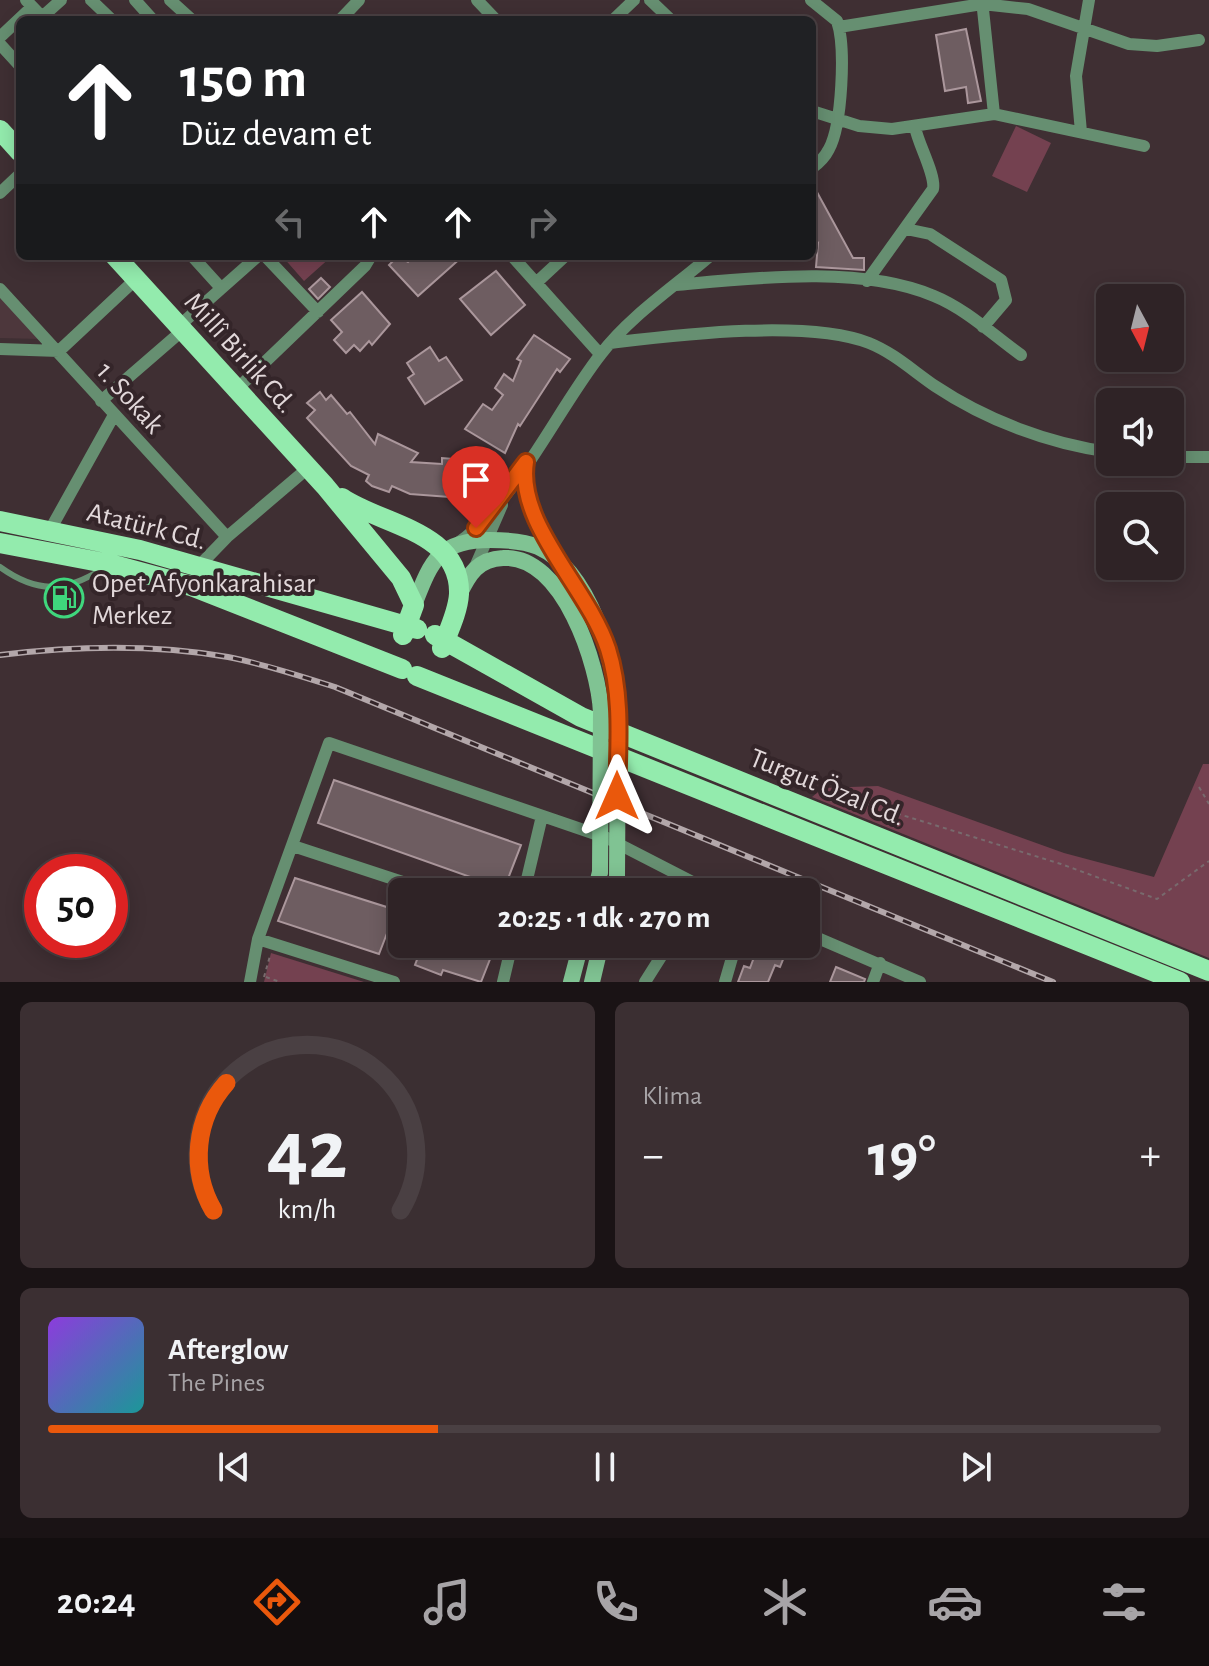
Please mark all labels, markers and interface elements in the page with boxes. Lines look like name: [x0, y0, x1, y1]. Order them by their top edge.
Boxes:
icon: ahead: [48, 48, 152, 152]
text: 150 m: [180, 51, 307, 107]
text: Düz devam et: [180, 116, 371, 152]
icon: left: [268, 200, 312, 244]
icon: ahead: [352, 200, 396, 244]
icon: ahead: [436, 200, 480, 244]
icon: right: [520, 200, 564, 244]
north arrow: [1096, 284, 1184, 372]
map controls: [1096, 284, 1184, 580]
street label: Millî Birlik Cd.: [179, 288, 300, 419]
street label: 1. Sokak: [91, 357, 169, 439]
button: sound: [1096, 388, 1184, 476]
pin: [442, 446, 510, 528]
icon: arrive: [454, 458, 498, 502]
button: search: [1096, 492, 1184, 580]
street label: Atatürk Cd.: [84, 499, 209, 555]
place label: Opet Afyonkarahisar Merkez: [92, 570, 315, 630]
fuel station icon: Opet Afyonkarahisar Merkez: [43, 577, 85, 619]
street label: Turgut Özal Cd.: [746, 742, 910, 832]
position arrow: [575, 754, 659, 838]
speed limit sign: 50: [24, 854, 128, 958]
text: 20:25 · 1 dk · 270 m: [498, 903, 711, 933]
text: Klima: [643, 1083, 702, 1109]
text: 42: [267, 1110, 348, 1194]
text: 19°: [868, 1127, 936, 1187]
text: −: [643, 1134, 664, 1178]
text: +: [1140, 1134, 1161, 1178]
text: km/h: [278, 1195, 337, 1224]
text: Afterglow: [168, 1335, 289, 1365]
text: The Pines: [168, 1370, 265, 1396]
icon: previous: [212, 1445, 256, 1489]
icon: pause: [583, 1445, 627, 1489]
icon: next: [954, 1445, 998, 1489]
icon: directions: [249, 1574, 305, 1630]
icon: music: [419, 1574, 475, 1630]
icon: phone: [588, 1574, 644, 1630]
icon: climate: [757, 1574, 813, 1630]
icon: car: [927, 1574, 983, 1630]
icon: filters: [1096, 1574, 1152, 1630]
text: 20:24: [57, 1584, 136, 1620]

